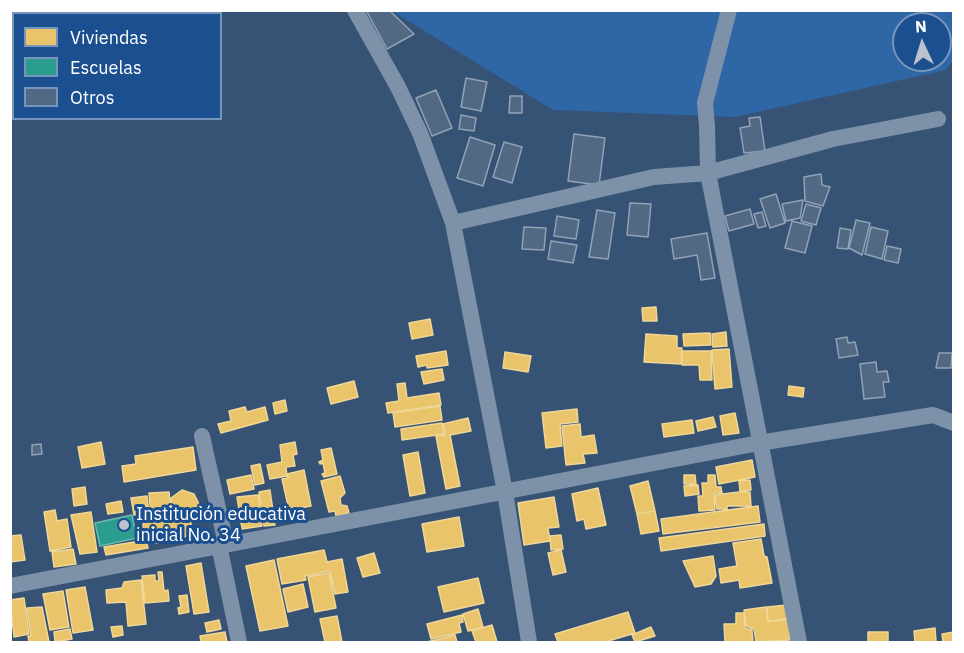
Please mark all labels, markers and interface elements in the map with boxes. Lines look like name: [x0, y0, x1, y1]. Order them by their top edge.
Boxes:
legend: [12, 12, 222, 120]
north arrow: [892, 12, 952, 72]
text: N: [914, 16, 927, 36]
text: Viviendas: [70, 26, 148, 49]
text: Escuelas: [70, 56, 142, 79]
text: Otros: [70, 86, 114, 109]
place label: Institución educativa inicial No. 34: [136, 504, 306, 546]
marker: Institución educativa inicial No. 34: [117, 518, 131, 532]

